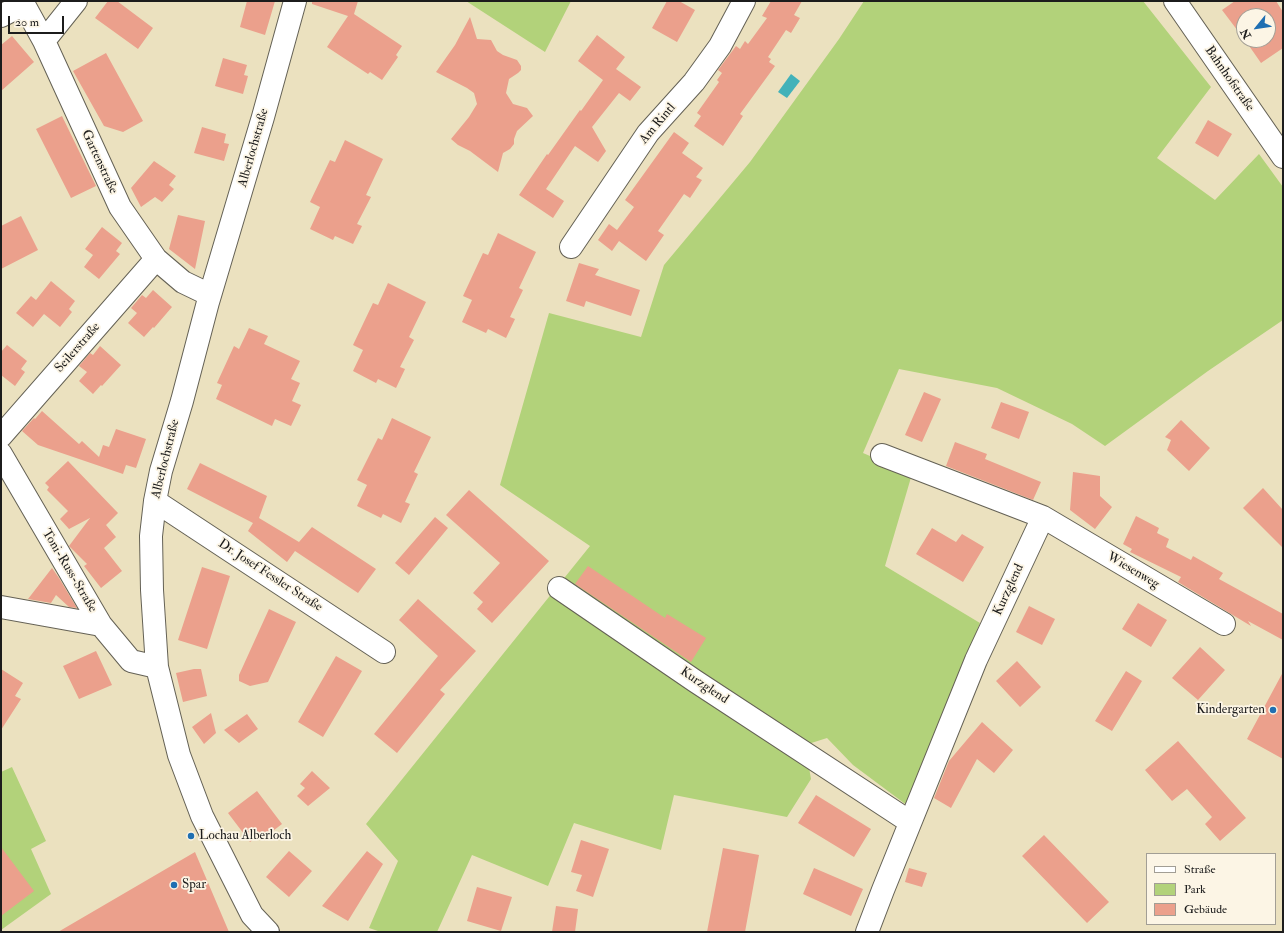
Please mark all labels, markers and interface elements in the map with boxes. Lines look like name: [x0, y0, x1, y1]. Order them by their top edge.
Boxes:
scale bar: [10, 8, 66, 34]
north arrow: [1236, 8, 1276, 48]
text: 20 m: [15, 15, 39, 30]
text: N: [1238, 26, 1254, 41]
street label: Bahnhofstraße: [1201, 43, 1257, 115]
street label: Am Rintl: [637, 101, 679, 147]
street label: Alberlochstraße: [235, 107, 273, 189]
street label: Gartenstraße: [77, 128, 121, 196]
street label: Seilerstraße: [52, 320, 104, 376]
street label: Alberlochstraße: [149, 418, 183, 500]
street label: Toni-Russ-Straße: [38, 527, 100, 615]
street label: Dr. Josef Fessler Straße: [215, 536, 325, 616]
street label: Wiesenweg: [1104, 549, 1162, 593]
street label: Kurzglend: [990, 562, 1028, 618]
street label: Kurzglend: [677, 664, 731, 708]
place label: Kindergarten: [1196, 702, 1265, 718]
marker: Kindergarten: [1268, 705, 1278, 715]
place label: Lochau Alberloch: [199, 828, 291, 844]
marker: Lochau Alberloch: [186, 831, 196, 841]
legend: [1146, 853, 1276, 925]
text: Straße: [1184, 862, 1215, 877]
place label: Spar: [182, 877, 206, 893]
marker: Spar: [169, 880, 179, 890]
text: Park: [1184, 882, 1206, 897]
text: Gebäude: [1184, 902, 1227, 917]

